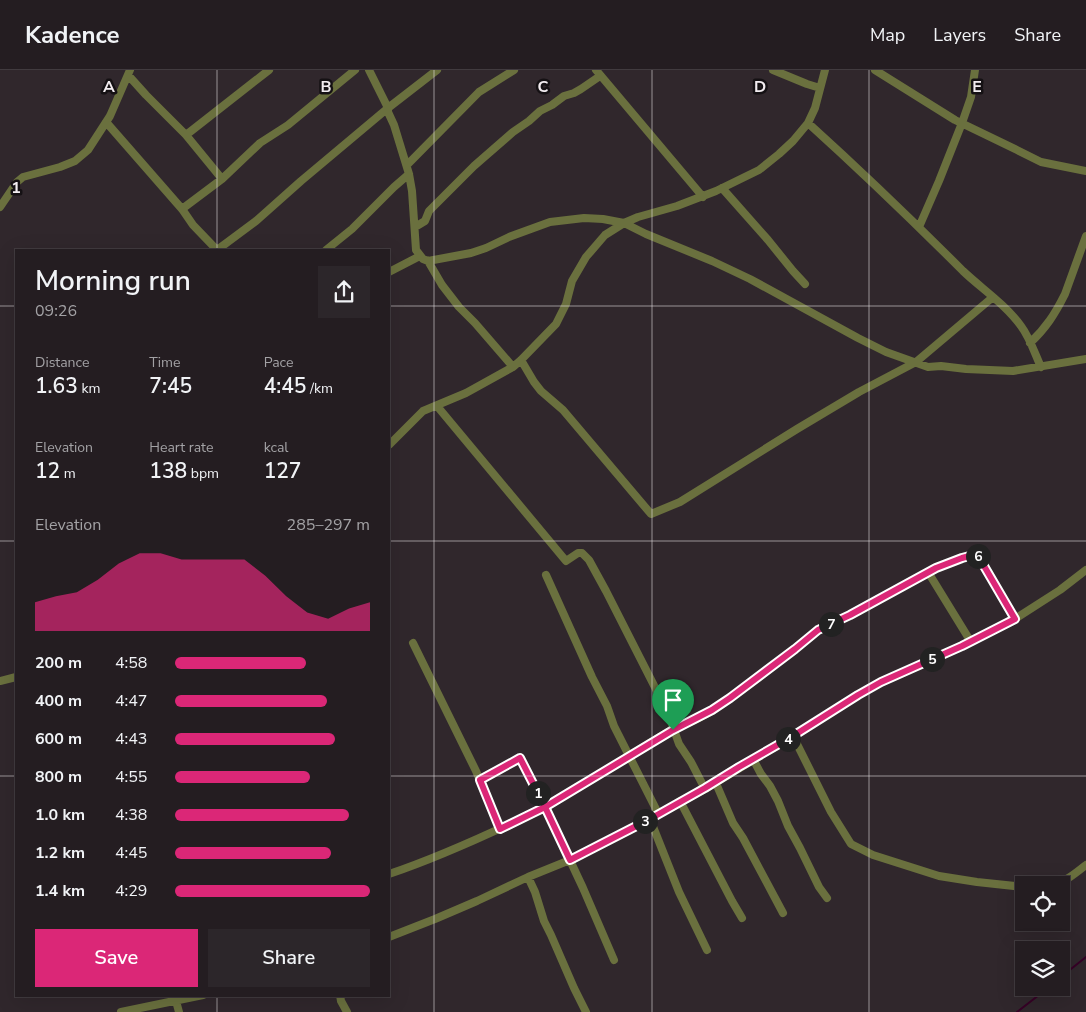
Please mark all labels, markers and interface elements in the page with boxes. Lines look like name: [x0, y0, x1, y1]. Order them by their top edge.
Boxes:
text: Kadence: [25, 19, 120, 51]
text: Map: [870, 23, 905, 47]
text: Layers: [933, 23, 986, 47]
text: Share: [1014, 23, 1061, 47]
text: A: [103, 76, 115, 98]
text: B: [320, 76, 332, 98]
text: C: [538, 76, 549, 98]
text: D: [754, 76, 766, 98]
text: E: [972, 76, 982, 98]
text: 1: [11, 177, 21, 199]
text: Morning run: [35, 262, 191, 300]
button: share: [318, 266, 370, 318]
text: 09:26: [35, 300, 77, 322]
text: Distance: [35, 353, 89, 372]
text: Time: [149, 353, 180, 372]
text: Pace: [264, 353, 293, 372]
text: 1.63: [35, 372, 78, 400]
text: 7:45: [149, 372, 192, 400]
text: 4:45: [264, 372, 306, 400]
text: km: [78, 379, 100, 398]
text: /km: [306, 379, 333, 398]
text: Elevation: [35, 438, 93, 457]
text: Heart rate: [149, 438, 213, 457]
text: kcal: [264, 438, 288, 457]
text: 12: [35, 457, 60, 485]
text: 138: [149, 457, 187, 485]
text: 127: [264, 457, 301, 485]
text: m: [60, 464, 76, 483]
text: bpm: [187, 464, 219, 483]
text: Elevation: [35, 514, 101, 536]
text: 285–297 m: [287, 514, 370, 536]
pin: 6: [966, 544, 990, 568]
text: 6: [974, 547, 983, 566]
pin: 7: [818, 612, 844, 636]
text: 7: [827, 615, 836, 634]
pin: 5: [920, 646, 944, 672]
text: 5: [928, 650, 937, 669]
text: 200 m: [35, 652, 82, 674]
text: 4:58: [115, 652, 147, 674]
pin: [652, 679, 694, 730]
icon: arrive: [659, 686, 687, 714]
text: 400 m: [35, 690, 82, 712]
text: 4:47: [115, 690, 147, 712]
pin: 4: [776, 726, 800, 752]
text: 600 m: [35, 728, 82, 750]
text: 4:43: [115, 728, 147, 750]
text: 4: [784, 730, 793, 749]
text: 800 m: [35, 766, 82, 788]
text: 4:55: [115, 766, 147, 788]
pin: 1: [526, 780, 550, 806]
text: 1: [534, 784, 543, 803]
text: 1.0 km: [35, 804, 85, 826]
text: 4:38: [115, 804, 147, 826]
pin: 3: [632, 808, 658, 834]
text: 3: [641, 812, 650, 831]
text: 1.2 km: [35, 842, 85, 864]
text: 4:45: [115, 842, 147, 864]
map controls: [1015, 876, 1070, 996]
button: locate: [1015, 876, 1070, 931]
text: 1.4 km: [35, 880, 85, 902]
text: 4:29: [115, 880, 147, 902]
button: Save: [35, 929, 198, 987]
button: Share: [208, 929, 370, 987]
button: layers: [1015, 941, 1070, 996]

